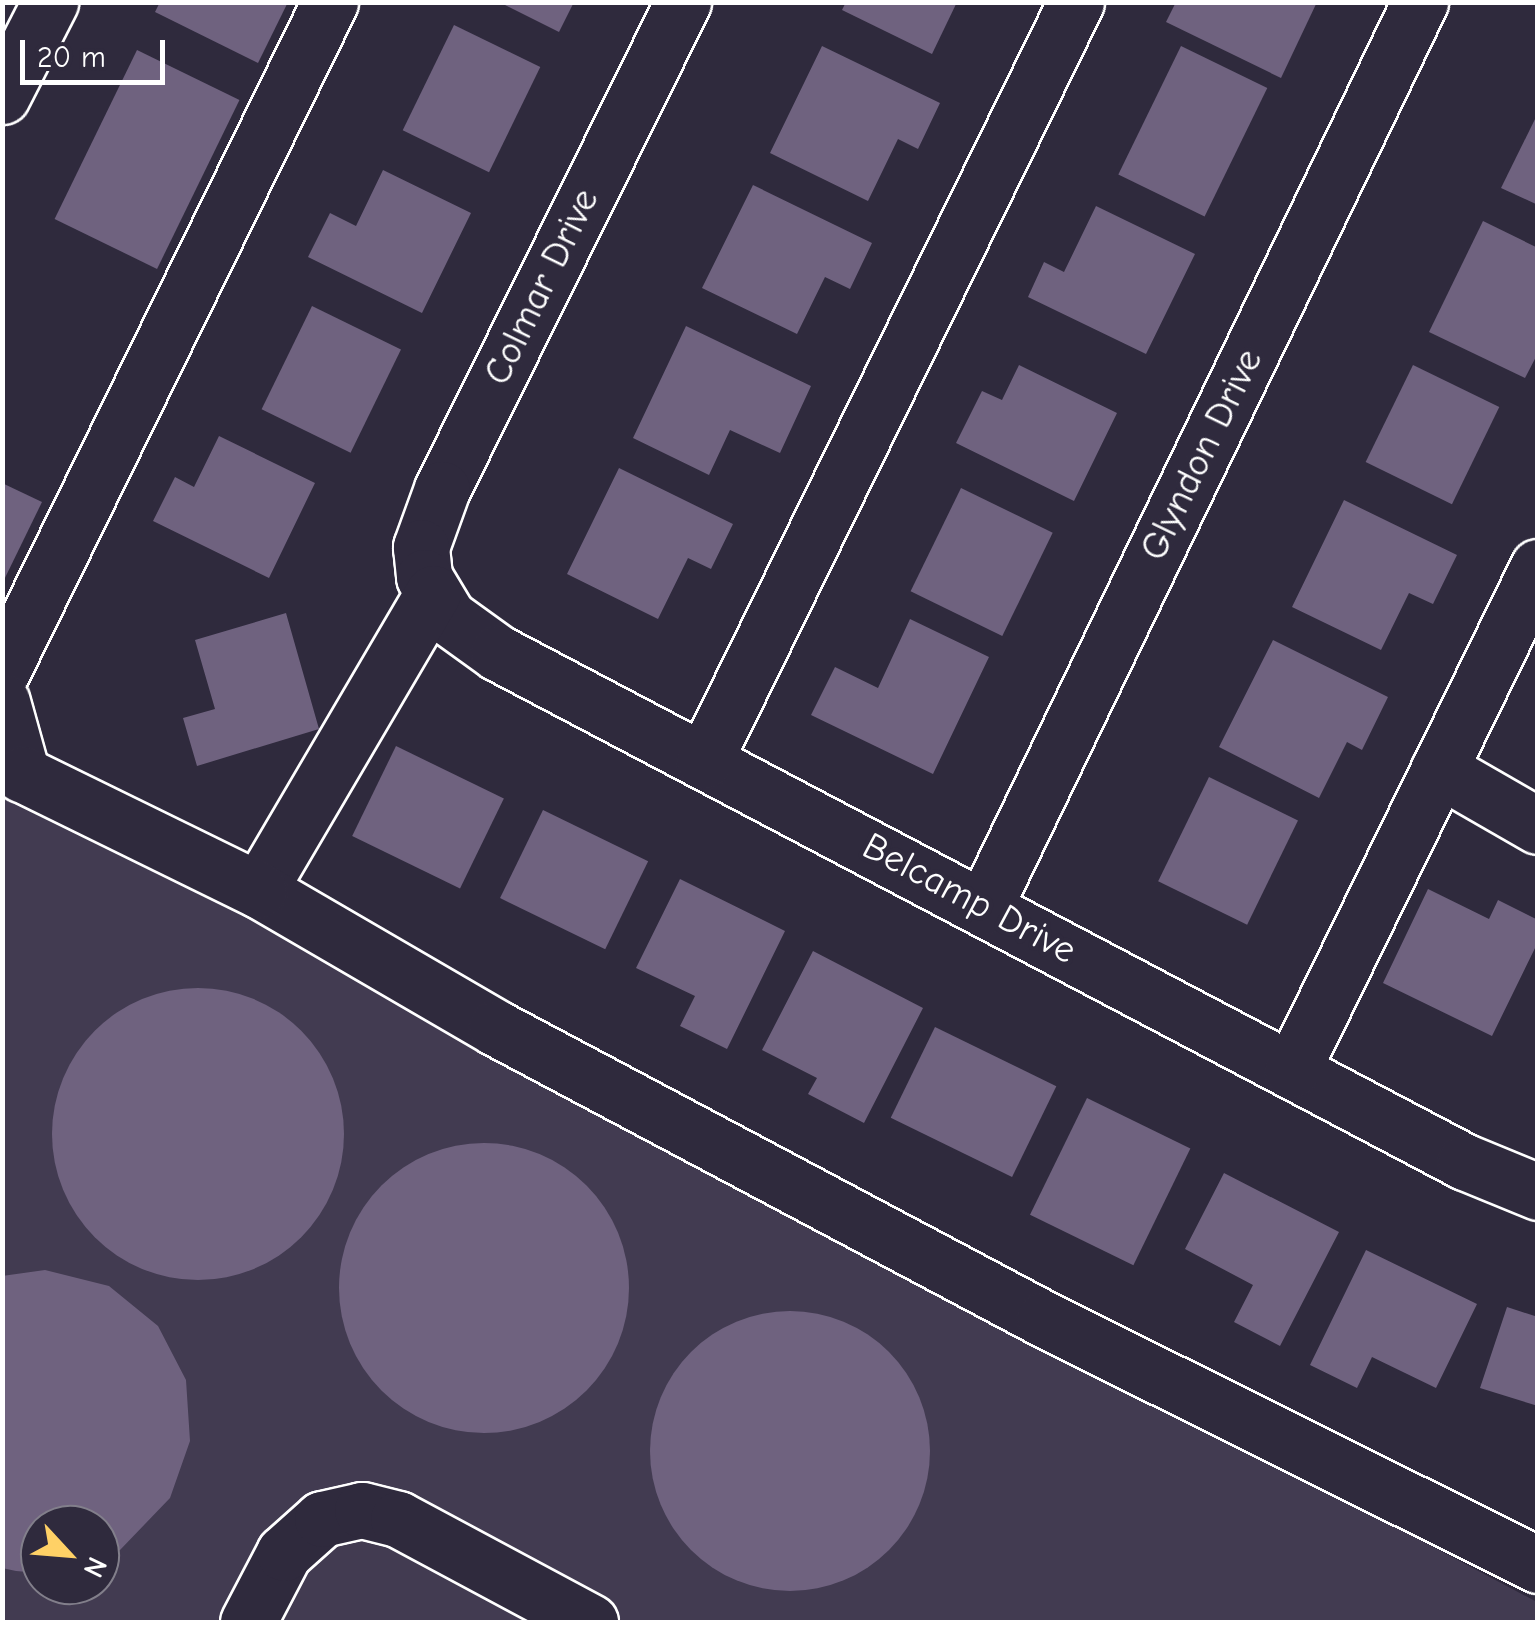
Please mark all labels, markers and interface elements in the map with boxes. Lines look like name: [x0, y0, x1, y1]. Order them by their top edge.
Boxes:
scale bar: [25, 20, 170, 82]
text: 20 m: [37, 40, 106, 75]
street label: Colmar Drive: [475, 182, 609, 392]
street label: Glyndon Drive: [1131, 342, 1273, 568]
street label: Belcamp Drive: [855, 824, 1083, 974]
north arrow: [20, 1505, 120, 1605]
text: N: [77, 1552, 114, 1582]

